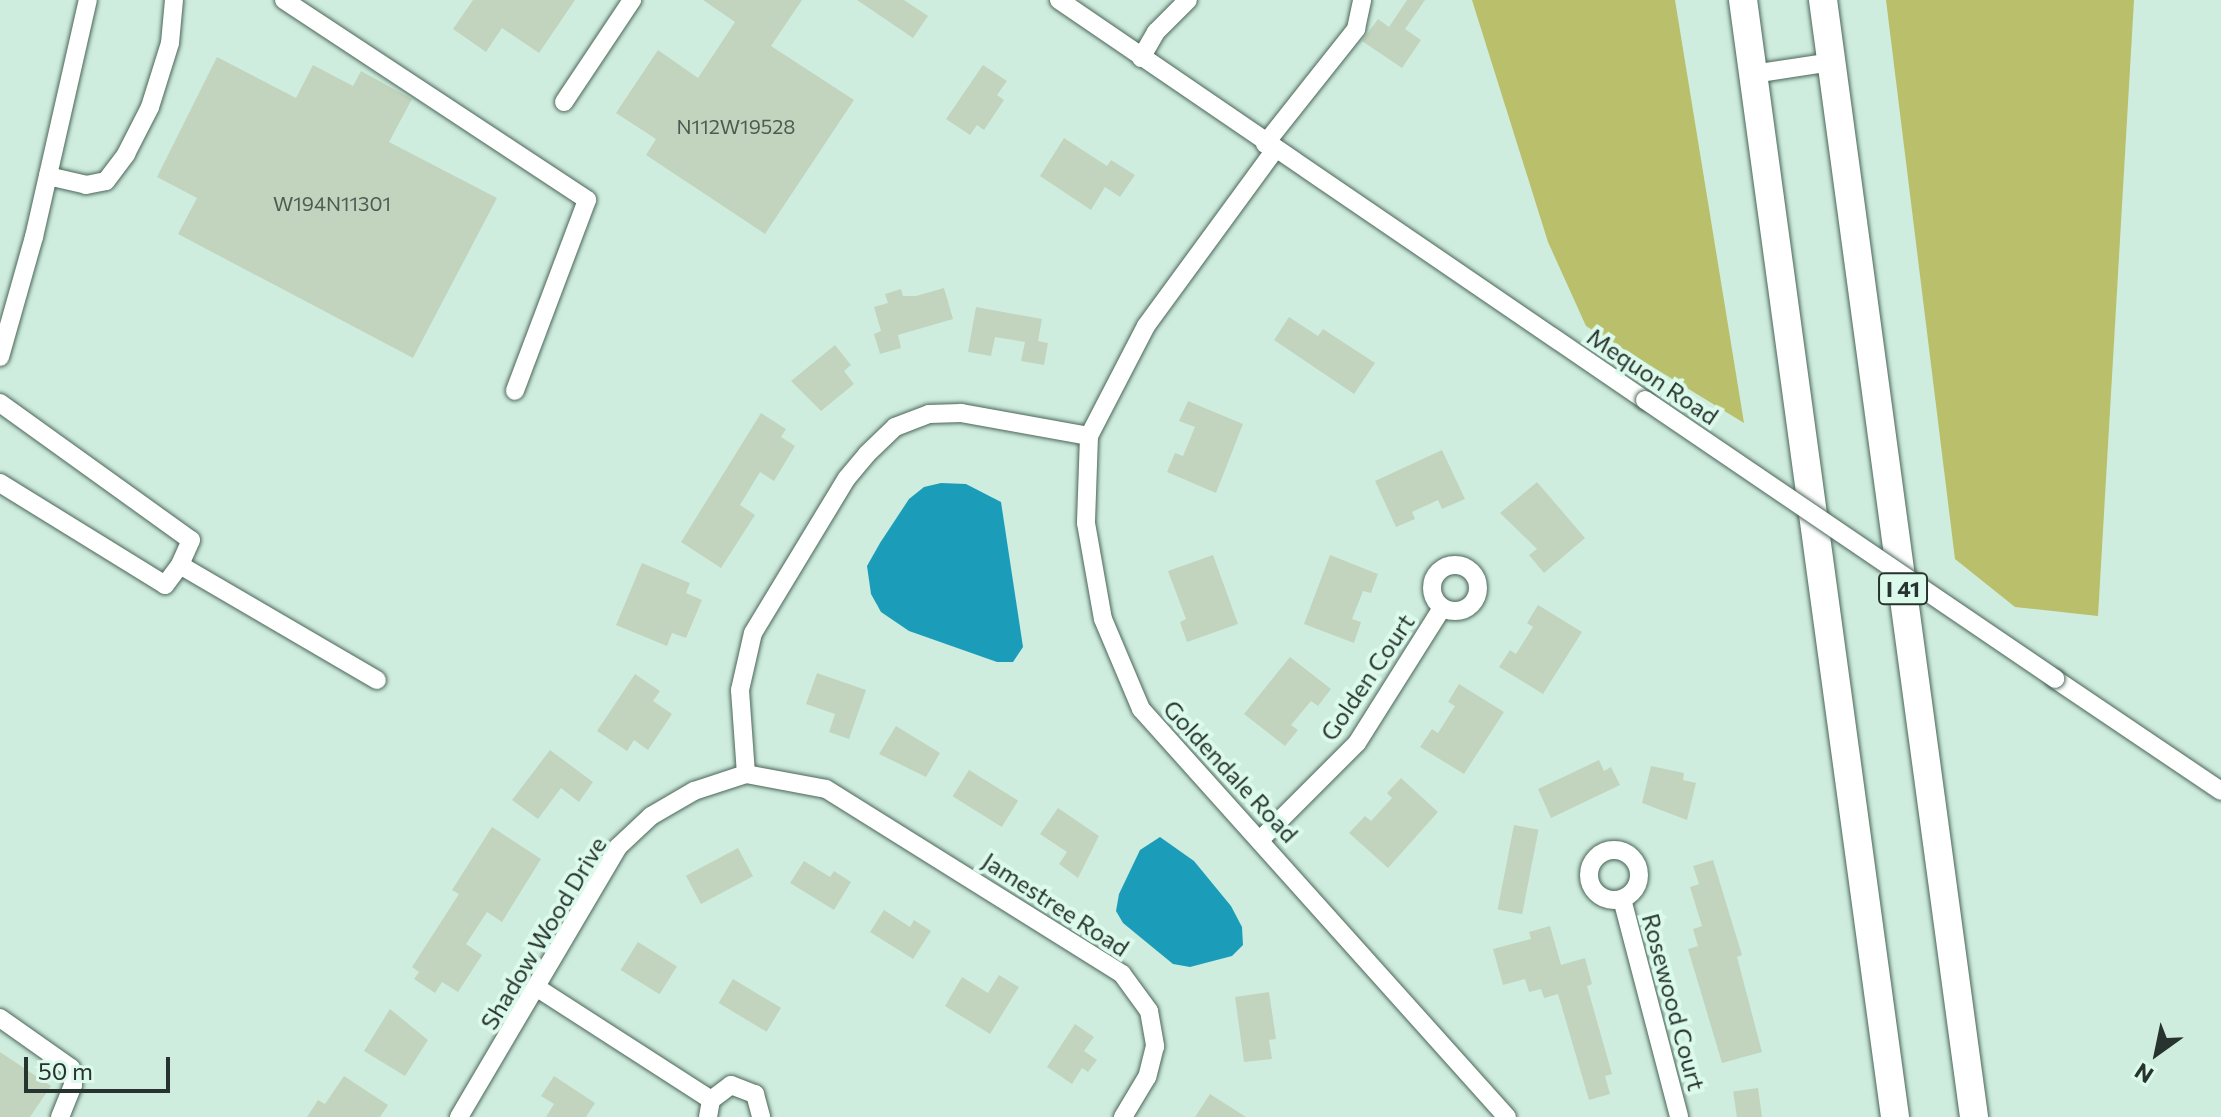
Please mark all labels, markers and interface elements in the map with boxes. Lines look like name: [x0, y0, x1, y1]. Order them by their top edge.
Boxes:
house number: N112W19528: [677, 114, 795, 138]
house number: W194N11301: [273, 191, 391, 215]
street label: Mequon Road: [1582, 322, 1724, 430]
road number: I 41: [1877, 571, 1929, 607]
street label: Golden Court: [1314, 608, 1420, 746]
street label: Goldendale Road: [1158, 694, 1304, 848]
street label: Shadow Wood Drive: [474, 831, 612, 1035]
street label: Jamestree Road: [977, 846, 1135, 962]
street label: Rosewood Court: [1637, 910, 1711, 1094]
north arrow: [2117, 1013, 2197, 1093]
scale bar: [28, 1041, 174, 1091]
text: 50 m: [38, 1056, 93, 1085]
text: N: [2129, 1058, 2158, 1089]

